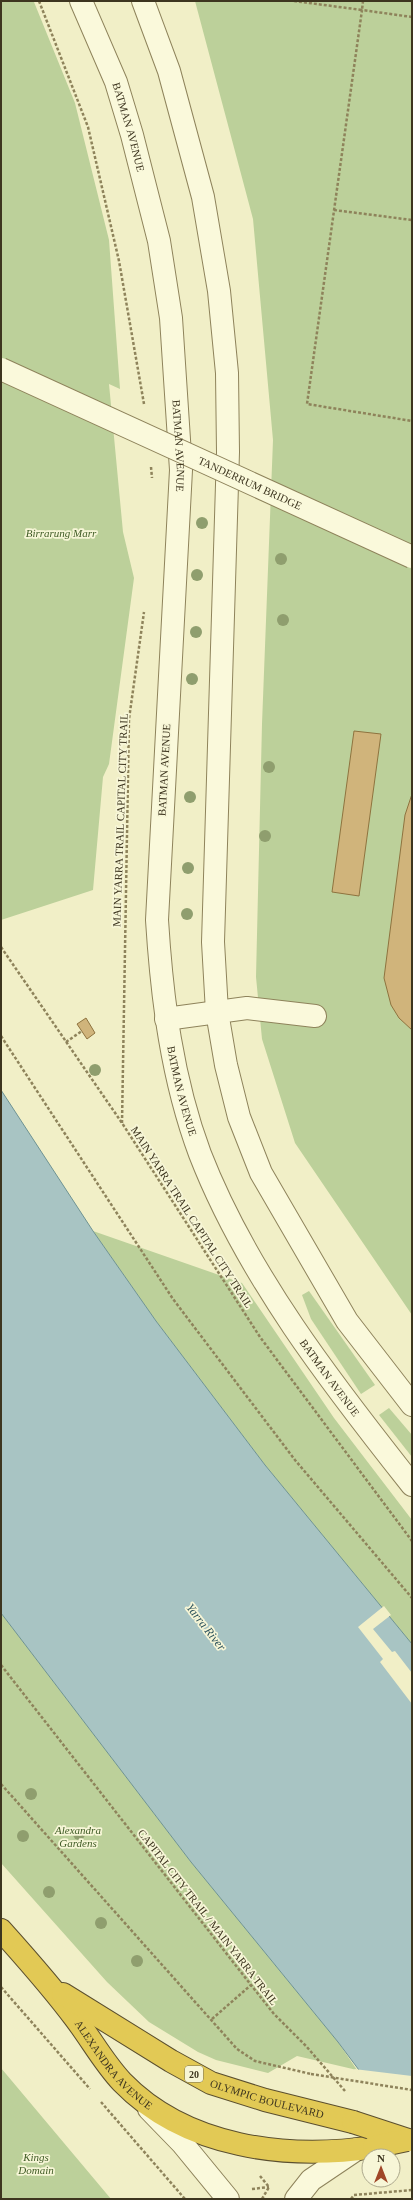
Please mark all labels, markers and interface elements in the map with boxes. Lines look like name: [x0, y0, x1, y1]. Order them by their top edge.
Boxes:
street label: BATMAN AVENUE: [110, 81, 147, 173]
street label: BATMAN AVENUE: [170, 399, 187, 493]
street label: TANDERRUM BRIDGE: [196, 454, 304, 512]
park label: Birrarung Marr: [26, 527, 97, 539]
street label: MAIN YARRA TRAIL CAPITAL CITY TRAIL: [110, 713, 130, 927]
street label: BATMAN AVENUE: [156, 723, 172, 816]
street label: BATMAN AVENUE: [165, 1045, 199, 1138]
street label: MAIN YARRA TRAIL CAPITAL CITY TRAIL: [129, 1124, 255, 1310]
street label: BATMAN AVENUE: [298, 1337, 362, 1419]
water label: Yarra River: [183, 1601, 229, 1654]
park label: Alexandra Gardens: [54, 1824, 101, 1849]
street label: CAPITAL CITY TRAIL / MAIN YARRA TRAIL: [136, 1827, 280, 2007]
street label: ALEXANDRA AVENUE: [73, 2018, 155, 2112]
road number: 20: [185, 2066, 203, 2082]
street label: OLYMPIC BOULEVARD: [209, 2077, 325, 2121]
north arrow: [361, 2148, 401, 2188]
park label: Kings Domain: [17, 2151, 54, 2176]
text: N: [377, 2152, 385, 2164]

